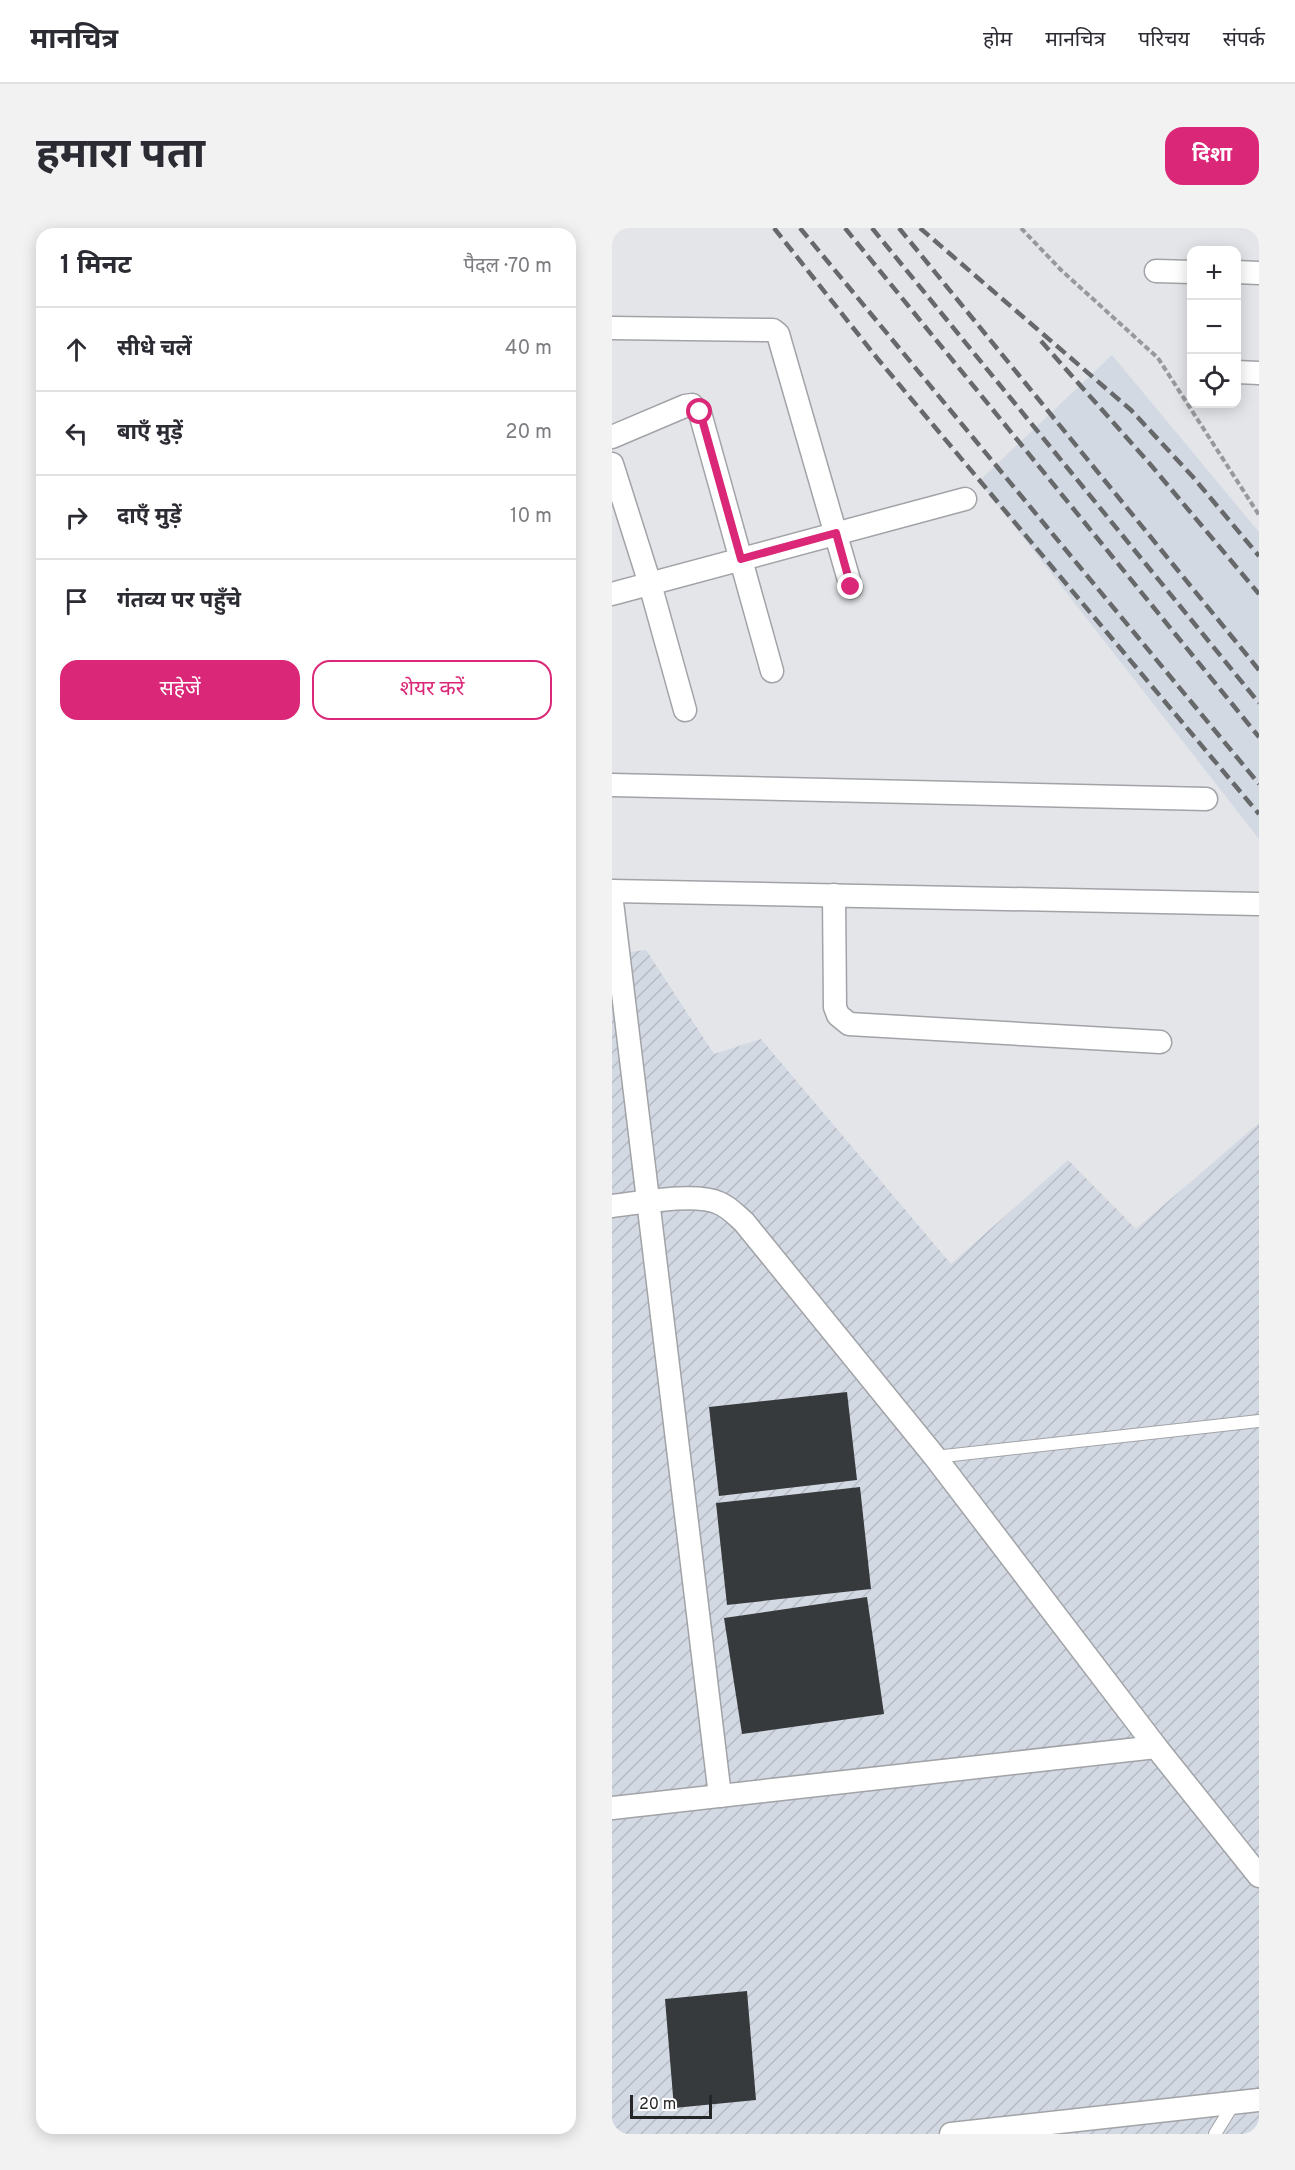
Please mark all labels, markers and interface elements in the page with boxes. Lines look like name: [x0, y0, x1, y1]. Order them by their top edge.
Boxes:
text: मानचित्र: [30, 23, 118, 59]
text: होम: [983, 27, 1012, 54]
text: मानचित्र: [1045, 27, 1105, 54]
text: परिचय: [1138, 27, 1190, 54]
text: संपर्क: [1223, 27, 1265, 54]
button: दिशा: [1165, 127, 1259, 185]
text: हमारा पता: [36, 130, 205, 183]
map controls: [1187, 246, 1241, 408]
button: +: [1187, 246, 1241, 300]
text: 1 मिनट: [60, 250, 131, 283]
text: पैदल · 70 m: [464, 254, 552, 280]
button: −: [1187, 300, 1241, 354]
icon: ahead: [60, 333, 93, 366]
text: सीधे चलें: [117, 336, 192, 363]
text: 40 m: [505, 336, 552, 362]
button: locate: [1187, 354, 1241, 408]
route start: [686, 398, 712, 424]
icon: left: [60, 417, 93, 450]
text: बाएँ मुड़ें: [117, 420, 183, 447]
text: 20 m: [505, 420, 552, 446]
icon: right: [60, 501, 93, 534]
text: दाएँ मुड़ें: [117, 504, 182, 531]
text: 10 m: [510, 504, 552, 530]
route end: [837, 573, 863, 599]
icon: arrive: [60, 585, 93, 618]
text: गंतव्य पर पहुँचे: [117, 588, 241, 615]
button: सहेजें: [60, 660, 300, 720]
button: शेयर करें: [312, 660, 552, 720]
scale bar: [630, 2092, 712, 2120]
text: 20 m: [639, 2095, 676, 2115]

